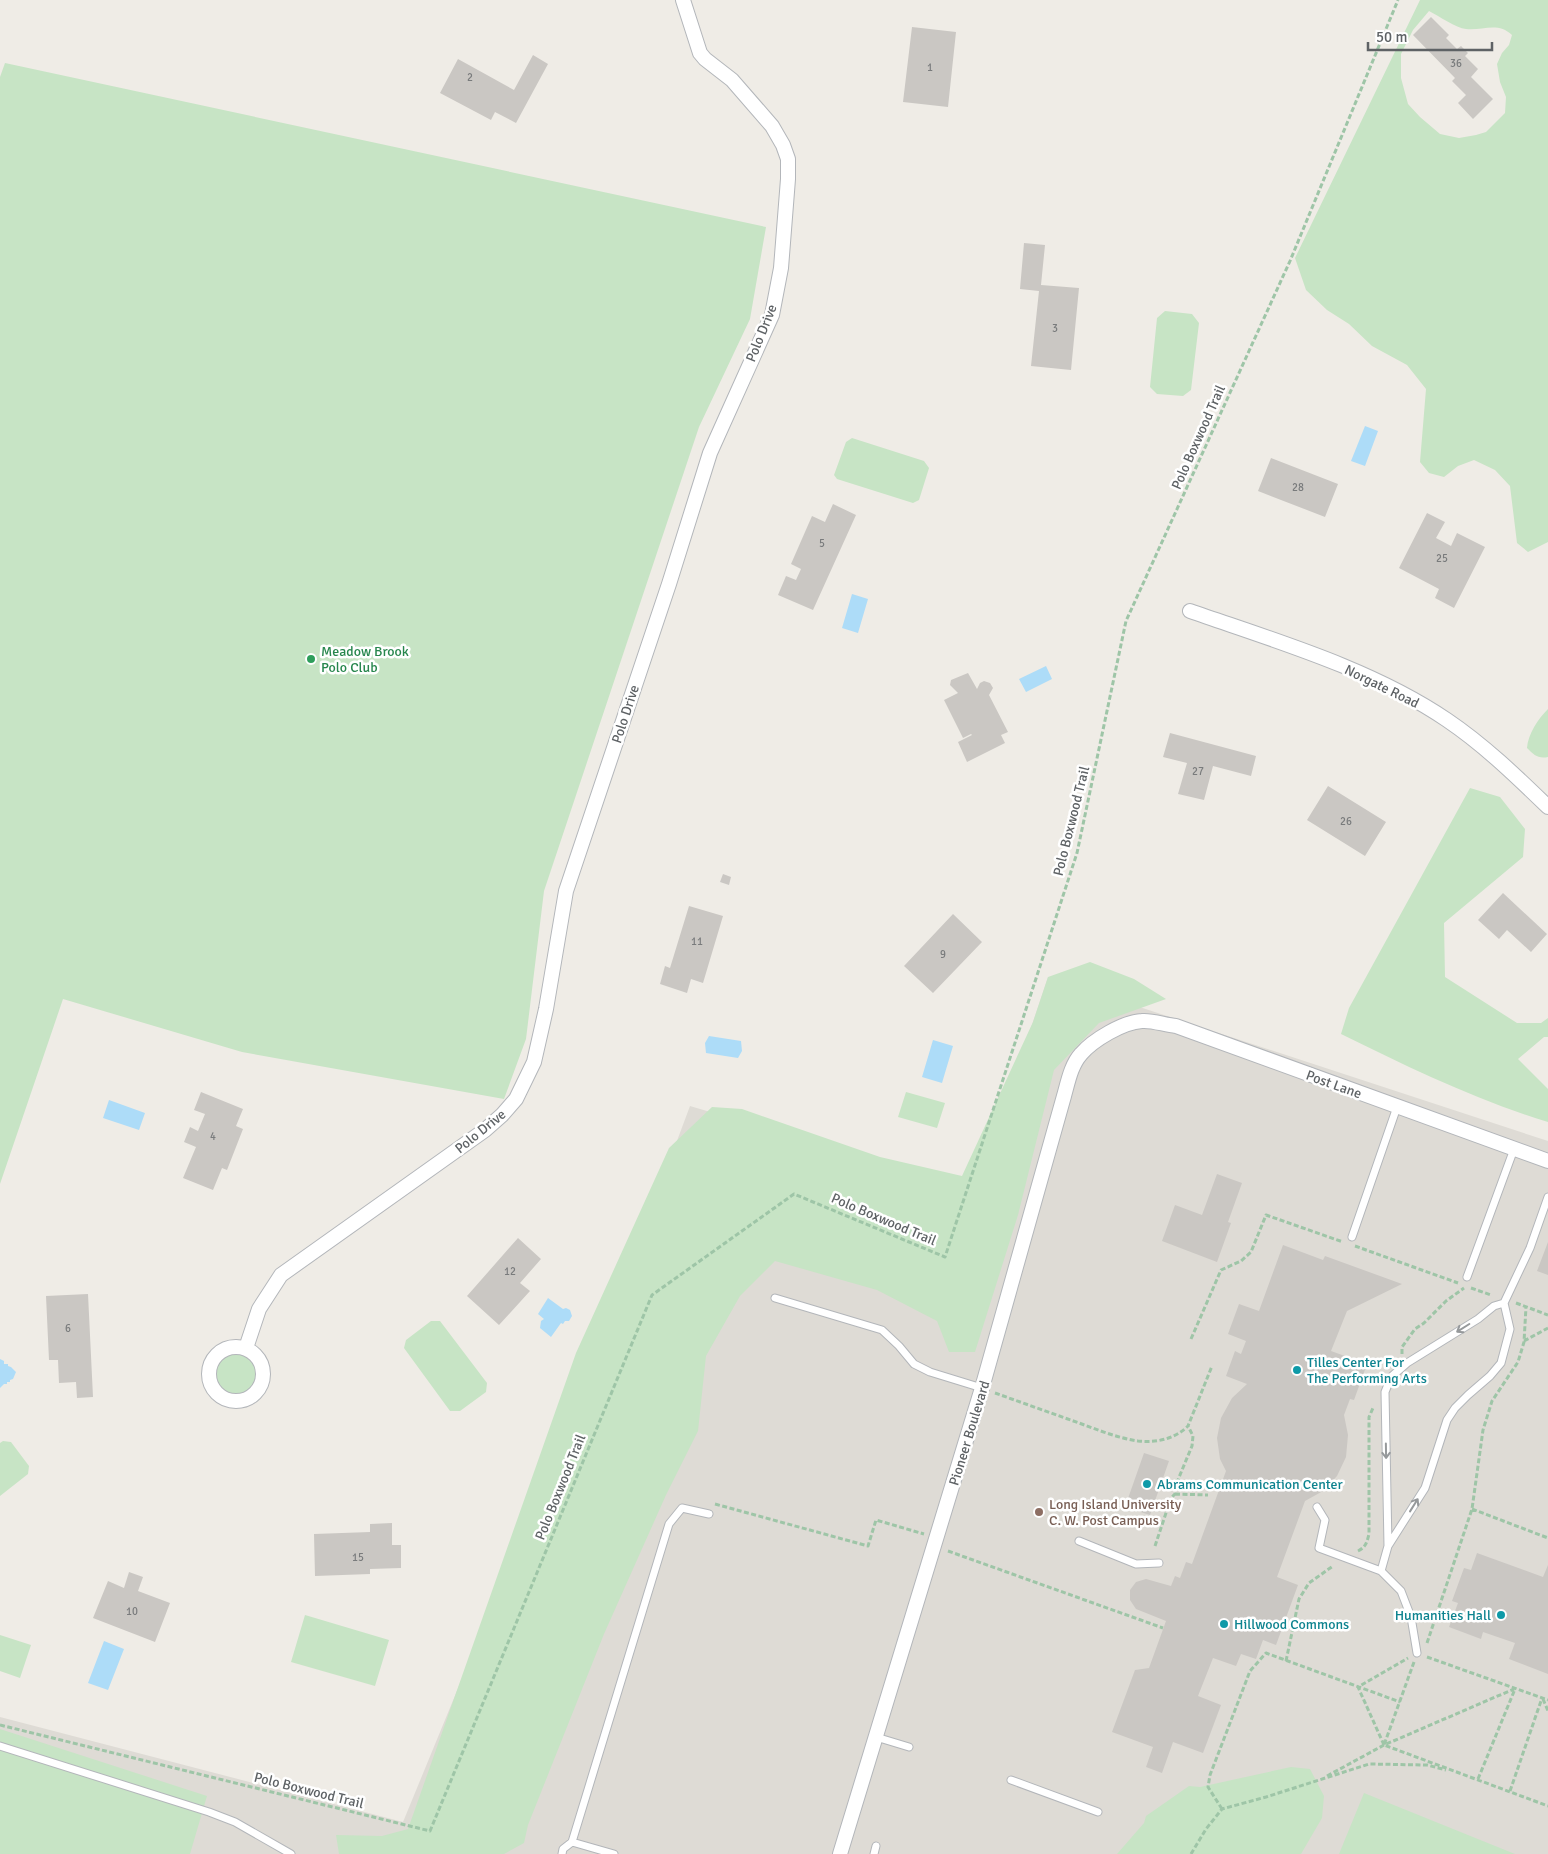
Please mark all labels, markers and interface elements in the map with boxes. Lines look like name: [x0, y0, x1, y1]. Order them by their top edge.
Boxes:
scale bar: [1368, 20, 1492, 52]
text: 50 m: [1376, 28, 1407, 46]
house number: 36: [1450, 57, 1462, 70]
house number: 1: [927, 61, 933, 74]
house number: 2: [467, 71, 473, 84]
street label: Polo Drive: [742, 302, 781, 364]
house number: 3: [1052, 322, 1058, 335]
street label: Polo Boxwood Trail: [1168, 382, 1229, 492]
house number: 28: [1292, 481, 1304, 494]
house number: 5: [819, 537, 825, 550]
house number: 25: [1436, 552, 1448, 565]
place label: Meadow Brook Polo Club: [321, 643, 409, 676]
marker: Meadow Brook Polo Club: [305, 653, 317, 665]
street label: Norgate Road: [1342, 661, 1422, 712]
street label: Polo Drive: [608, 683, 643, 746]
street label: Polo Boxwood Trail: [1050, 764, 1093, 878]
house number: 27: [1192, 765, 1204, 778]
house number: 26: [1340, 815, 1352, 828]
house number: 11: [691, 935, 703, 948]
house number: 9: [940, 948, 946, 961]
street label: Post Lane: [1304, 1067, 1364, 1102]
street label: Polo Drive: [451, 1106, 509, 1157]
house number: 4: [210, 1130, 216, 1143]
street label: Polo Boxwood Trail: [829, 1190, 939, 1249]
house number: 12: [504, 1265, 516, 1278]
house number: 6: [65, 1322, 71, 1335]
one-way arrow: [1456, 1323, 1470, 1333]
place label: Tilles Center For The Performing Arts: [1307, 1354, 1427, 1387]
marker: Tilles Center For The Performing Arts: [1291, 1364, 1303, 1376]
street label: Pioneer Boulevard: [945, 1379, 994, 1488]
street label: Polo Boxwood Trail: [532, 1432, 589, 1543]
one-way arrow: [1381, 1442, 1391, 1459]
place label: Abrams Communication Center: [1157, 1476, 1344, 1493]
marker: Abrams Communication Center: [1141, 1478, 1153, 1490]
place label: Long Island University C. W. Post Campus: [1049, 1496, 1182, 1529]
one-way arrow: [1409, 1498, 1420, 1512]
marker: Long Island University C. W. Post Campus: [1033, 1506, 1045, 1518]
house number: 15: [352, 1551, 364, 1564]
house number: 10: [126, 1605, 138, 1618]
place label: Humanities Hall: [1395, 1607, 1491, 1624]
marker: Humanities Hall: [1495, 1609, 1507, 1621]
place label: Hillwood Commons: [1234, 1616, 1349, 1633]
marker: Hillwood Commons: [1218, 1618, 1230, 1630]
street label: Polo Boxwood Trail: [252, 1769, 366, 1812]

